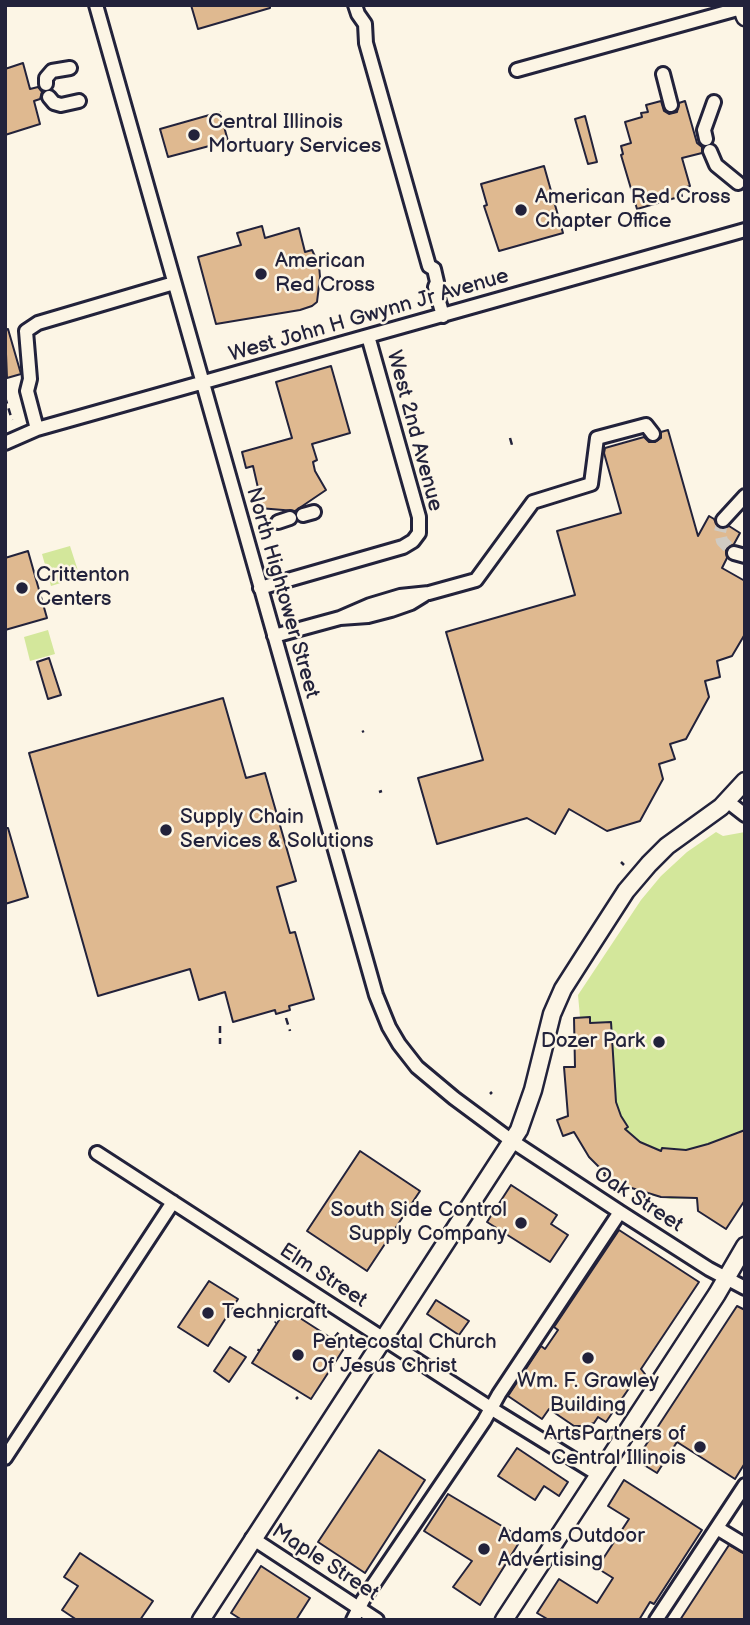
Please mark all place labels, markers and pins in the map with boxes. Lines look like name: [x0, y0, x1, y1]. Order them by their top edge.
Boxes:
place label: Central Illinois Mortuary Services: [208, 110, 381, 160]
marker: Central Illinois Mortuary Services: [186, 127, 202, 143]
place label: American Red Cross Chapter Office: [535, 185, 731, 235]
marker: American Red Cross Chapter Office: [513, 202, 529, 218]
place label: American Red Cross: [275, 249, 375, 299]
marker: American Red Cross: [253, 266, 269, 282]
place label: Crittenton Centers: [36, 563, 130, 613]
marker: Crittenton Centers: [14, 580, 30, 596]
place label: Supply Chain Services & Solutions: [180, 805, 374, 855]
marker: Supply Chain Services & Solutions: [158, 822, 174, 838]
place label: Dozer Park: [541, 1029, 645, 1055]
marker: Dozer Park: [651, 1034, 667, 1050]
place label: South Side Control Supply Company: [330, 1198, 507, 1248]
marker: South Side Control Supply Company: [513, 1215, 529, 1231]
place label: Technicraft: [222, 1300, 328, 1326]
marker: Technicraft: [200, 1305, 216, 1321]
place label: Pentecostal Church Of Jesus Christ: [312, 1330, 497, 1380]
marker: Pentecostal Church Of Jesus Christ: [290, 1347, 306, 1363]
marker: Wm. F. Grawley Building: [580, 1350, 596, 1366]
place label: Wm. F. Grawley Building: [517, 1369, 659, 1419]
place label: ArtsPartners of Central Illinois: [544, 1422, 686, 1472]
marker: ArtsPartners of Central Illinois: [692, 1439, 708, 1455]
place label: Adams Outdoor Advertising: [498, 1524, 645, 1574]
marker: Adams Outdoor Advertising: [476, 1541, 492, 1557]

